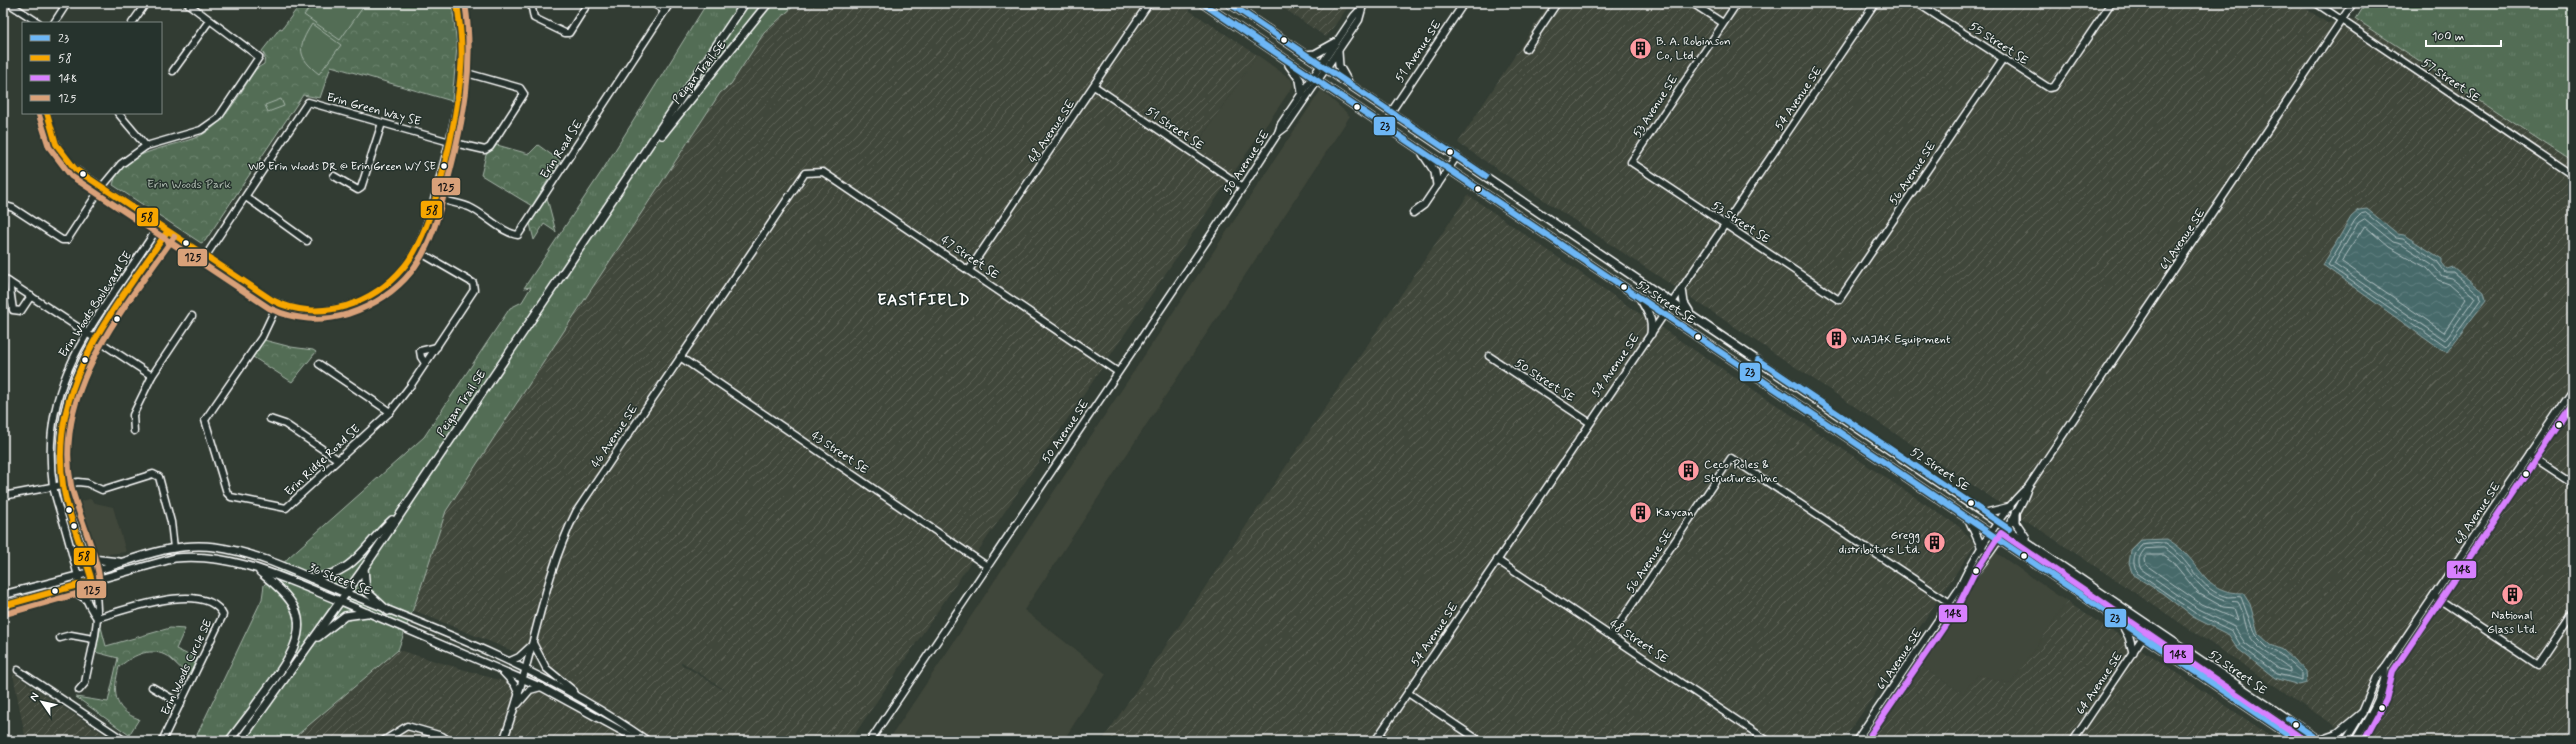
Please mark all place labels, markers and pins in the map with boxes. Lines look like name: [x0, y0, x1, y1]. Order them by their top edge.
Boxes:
place label: B. A. Robinson Co, Ltd.: [1656, 34, 1731, 64]
unlabelled marker: [1279, 35, 1289, 45]
building icon: B. A. Robinson Co, Ltd.: [1628, 35, 1654, 61]
unlabelled marker: [1352, 102, 1362, 112]
unlabelled marker: [1445, 147, 1455, 157]
place label: WB Erin Woods DR @ Erin Green WY SE: [248, 160, 437, 174]
marker: WB Erin Woods DR @ Erin Green WY SE: [439, 161, 449, 171]
unlabelled marker: [78, 169, 88, 179]
unlabelled marker: [1473, 184, 1483, 194]
unlabelled marker: [181, 238, 191, 248]
unlabelled marker: [1619, 282, 1629, 292]
unlabelled marker: [112, 314, 122, 324]
building icon: WAJAX Equipment: [1824, 326, 1850, 352]
unlabelled marker: [1693, 332, 1703, 342]
place label: WAJAX Equipment: [1852, 332, 1951, 348]
unlabelled marker: [80, 355, 90, 365]
unlabelled marker: [2554, 420, 2564, 430]
place label: Ceco Poles & Structures Inc: [1704, 457, 1777, 487]
building icon: Ceco Poles & Structures Inc: [1675, 458, 1701, 484]
unlabelled marker: [2521, 469, 2531, 479]
unlabelled marker: [1966, 498, 1976, 508]
building icon: Kaycan: [1627, 499, 1653, 525]
unlabelled marker: [64, 505, 74, 515]
place label: Kaycan: [1656, 505, 1693, 521]
unlabelled marker: [69, 521, 79, 531]
place label: Gregg distributors Ltd.: [1839, 528, 1920, 558]
building icon: Gregg distributors Ltd.: [1922, 529, 1948, 555]
unlabelled marker: [2019, 551, 2029, 561]
unlabelled marker: [1971, 566, 1981, 576]
building icon: National Glass Ltd.: [2499, 581, 2525, 607]
unlabelled marker: [50, 586, 60, 596]
place label: National Glass Ltd.: [2487, 608, 2537, 638]
unlabelled marker: [2377, 703, 2387, 713]
unlabelled marker: [2291, 720, 2301, 730]

